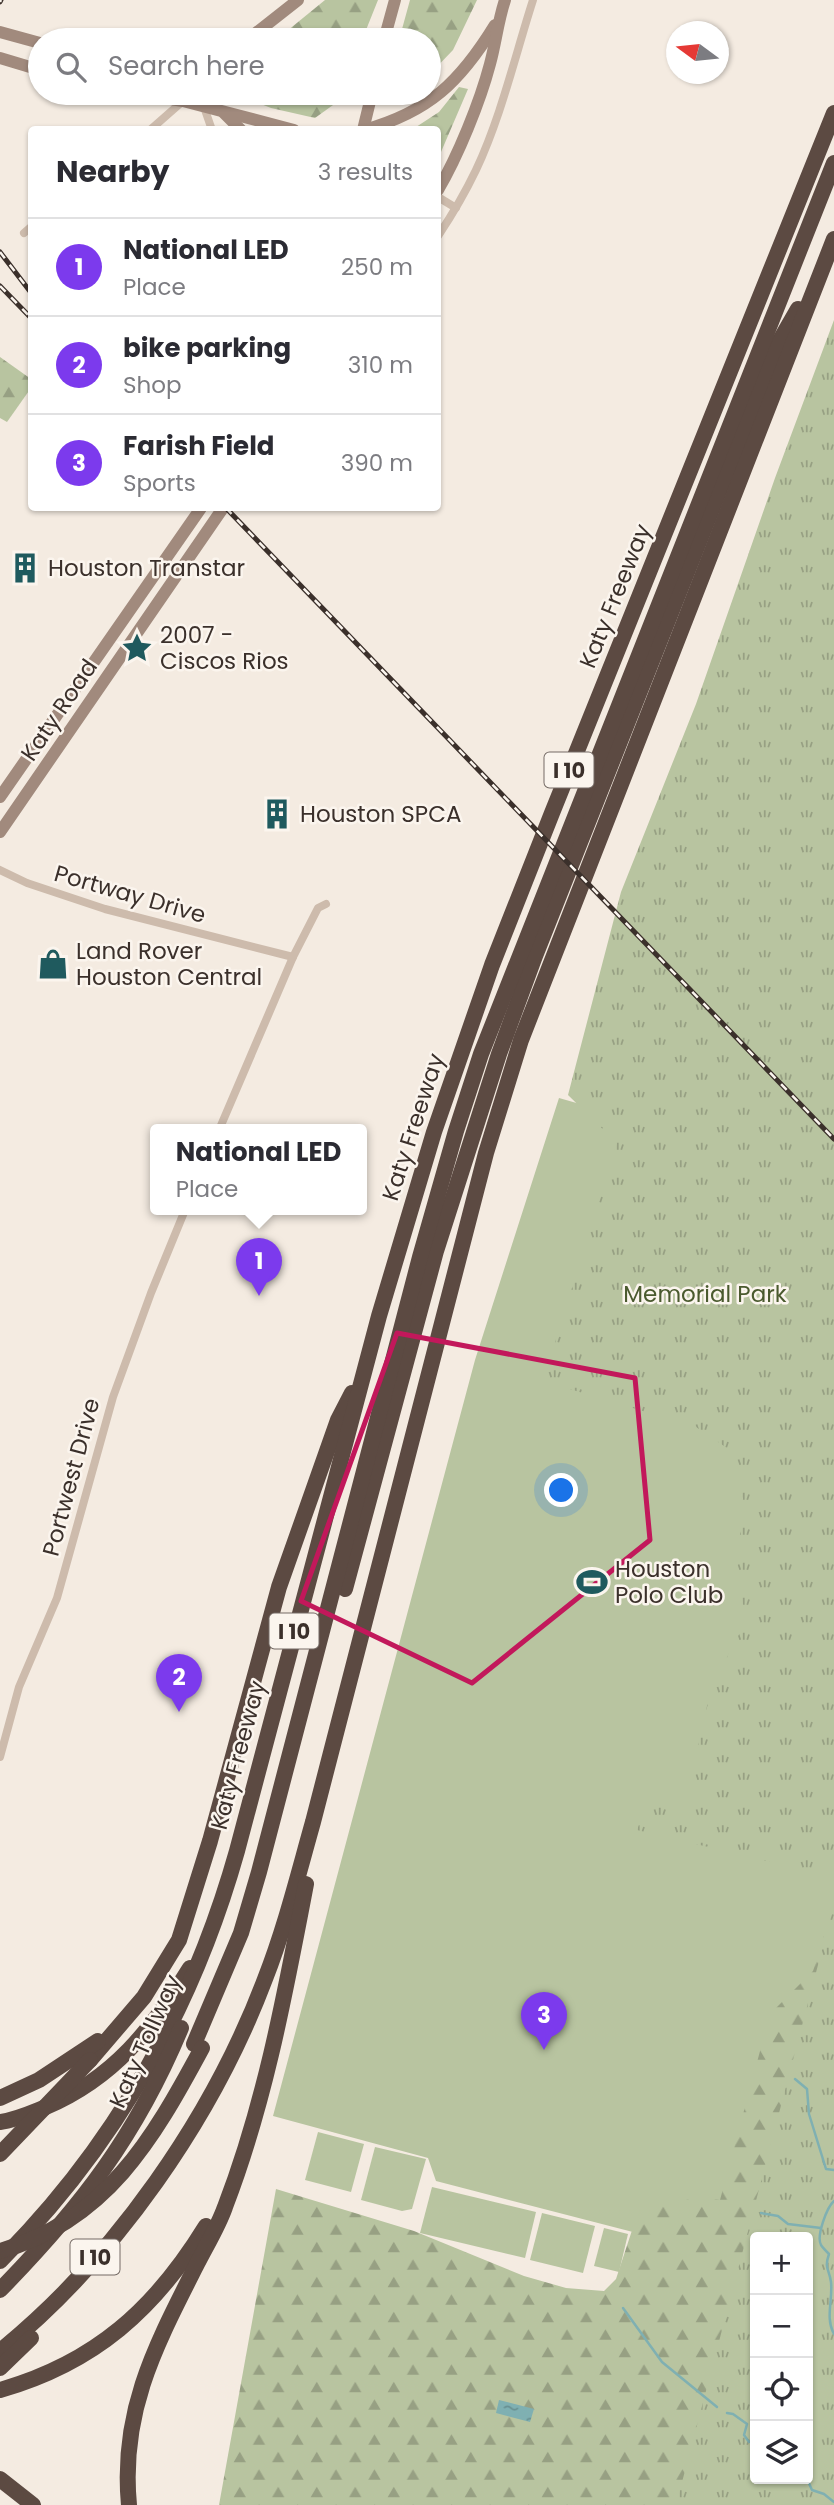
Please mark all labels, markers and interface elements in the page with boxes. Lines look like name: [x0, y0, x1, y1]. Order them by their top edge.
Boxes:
north arrow: [666, 21, 729, 84]
search box: [28, 28, 441, 105]
icon: search: [52, 48, 90, 86]
text: Search here: [108, 48, 265, 84]
text: Nearby: [56, 150, 170, 193]
text: 3 results: [318, 156, 413, 188]
text: National LED: [123, 232, 289, 268]
text: 1: [75, 251, 83, 283]
text: 250 m: [341, 251, 413, 283]
text: Place: [123, 271, 186, 303]
text: bike parking: [123, 330, 291, 366]
text: 2: [72, 349, 86, 381]
text: 310 m: [348, 349, 413, 381]
text: Shop: [123, 369, 182, 401]
text: Farish Field: [123, 428, 274, 464]
text: 3: [72, 447, 86, 479]
text: 390 m: [341, 447, 413, 479]
text: Sports: [123, 467, 196, 499]
street label: Katy Freeway: [572, 519, 658, 673]
building icon: Houston Transtar: [8, 551, 42, 585]
place label: Houston Transtar: [48, 552, 245, 584]
place label: 2007 - Ciscos Rios: [160, 619, 289, 677]
place icon: 2007 - Ciscos Rios: [120, 631, 154, 665]
street label: Katy Road: [13, 653, 105, 767]
road number: I 10: [544, 752, 594, 788]
building icon: Houston SPCA: [260, 797, 294, 831]
place label: Houston SPCA: [300, 798, 461, 830]
street label: Portway Drive: [51, 857, 209, 931]
place label: Land Rover Houston Central: [76, 935, 262, 993]
shop icon: Land Rover Houston Central: [36, 947, 70, 981]
street label: Katy Freeway: [374, 1049, 452, 1205]
popup: [150, 1124, 367, 1215]
text: National LED: [176, 1134, 341, 1170]
text: Place: [176, 1173, 238, 1205]
pin: 1: [236, 1238, 282, 1296]
park label: Memorial Park: [623, 1278, 787, 1310]
street label: Portwest Drive: [35, 1394, 107, 1560]
your location: [544, 1473, 578, 1507]
place label: Houston Polo Club: [615, 1553, 723, 1611]
sports icon: Houston Polo Club: [575, 1565, 609, 1599]
road number: I 10: [270, 1614, 318, 1648]
pin: 2: [156, 1654, 202, 1712]
street label: Katy Freeway: [203, 1677, 273, 1833]
street label: Katy Tollway: [101, 1969, 189, 2113]
pin: 3: [521, 1992, 567, 2050]
map controls: [750, 2232, 813, 2484]
button: +: [750, 2232, 813, 2295]
road number: I 10: [70, 2240, 119, 2274]
button: −: [750, 2295, 813, 2358]
button: locate: [750, 2358, 813, 2421]
button: layers: [750, 2421, 813, 2484]

